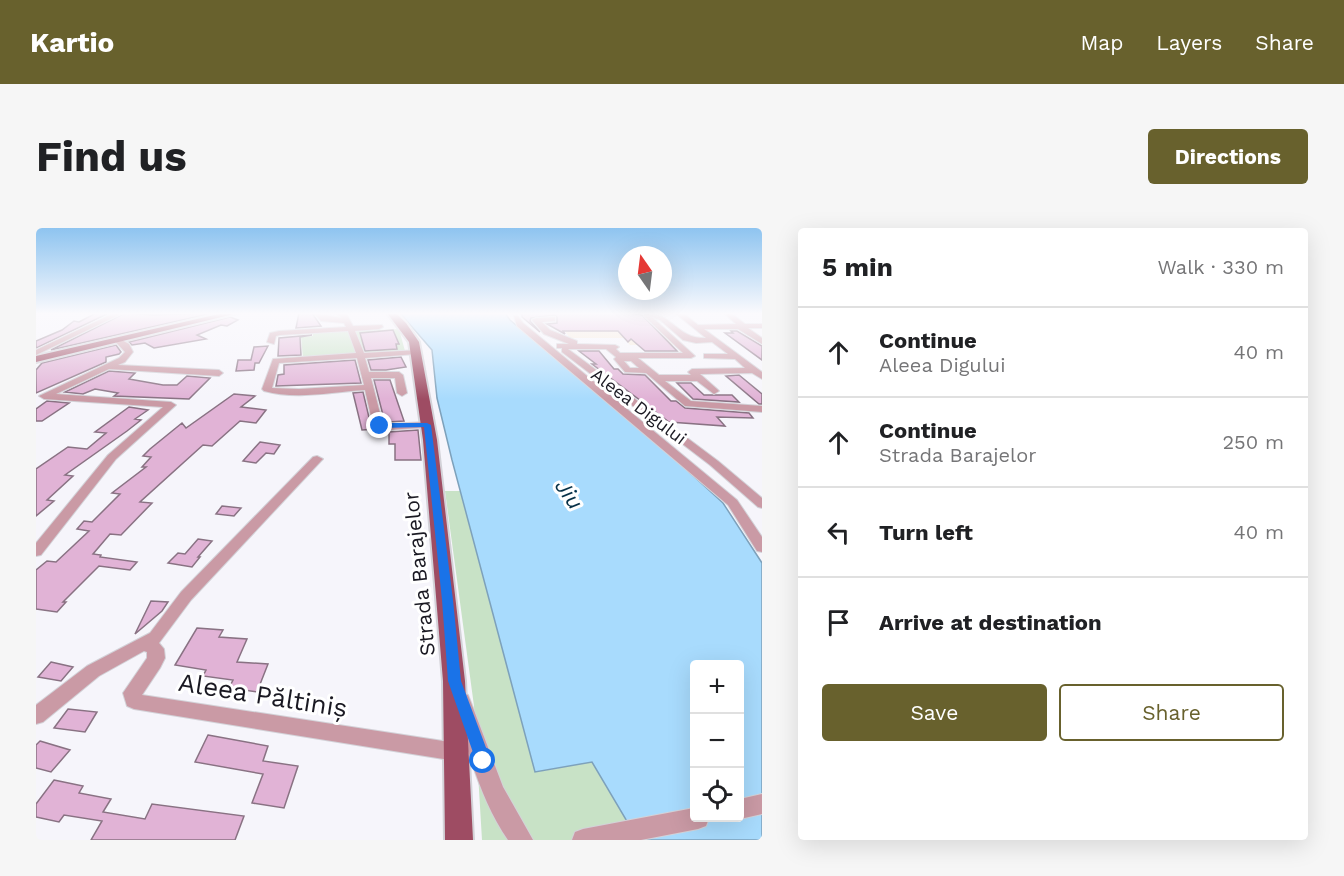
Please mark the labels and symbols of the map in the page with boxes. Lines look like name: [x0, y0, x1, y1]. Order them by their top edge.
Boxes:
north arrow: [618, 246, 672, 300]
street label: Aleea Digului: [587, 363, 691, 449]
route end: [366, 412, 392, 438]
water label: Jiu: [550, 474, 588, 514]
street label: Strada Barajelor: [398, 490, 440, 657]
street label: Aleea Păltiniș: [176, 667, 350, 723]
route start: [469, 747, 495, 773]

